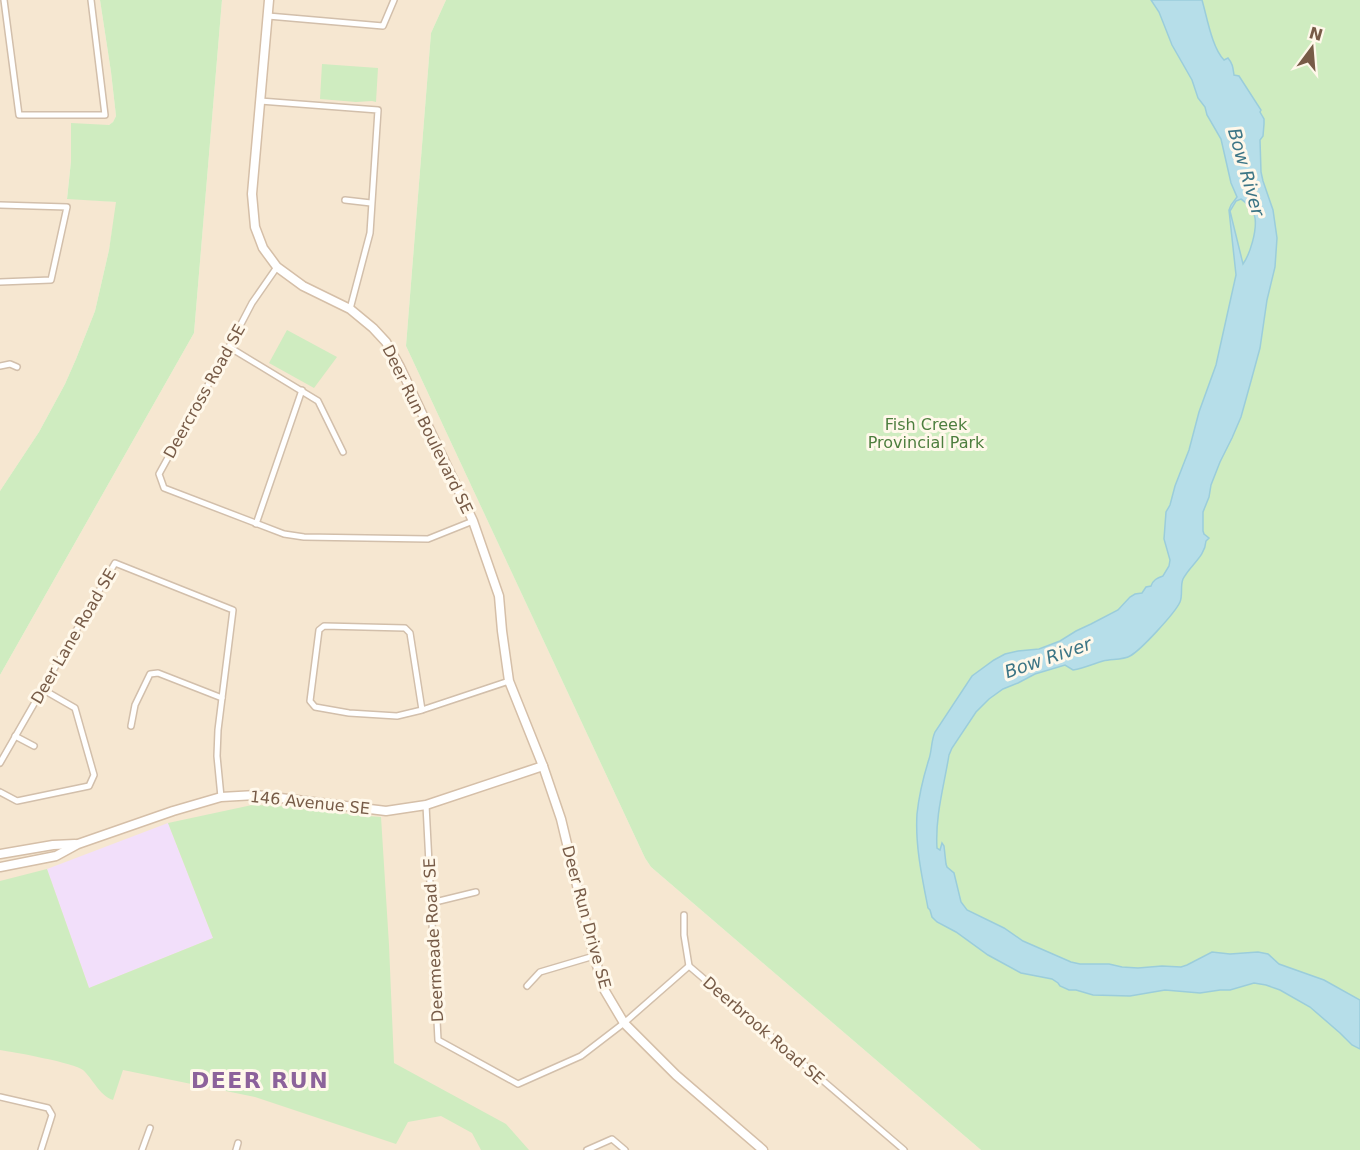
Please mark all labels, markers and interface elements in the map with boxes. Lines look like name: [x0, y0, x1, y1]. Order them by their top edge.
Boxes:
north arrow: [1282, 18, 1342, 78]
text: N: [1307, 23, 1325, 45]
water label: Bow River: [1224, 125, 1269, 220]
street label: Deercross Road SE: [160, 321, 249, 462]
street label: Deer Run Boulevard SE: [378, 342, 477, 517]
park label: Fish Creek Provincial Park: [868, 415, 985, 452]
street label: Deer Lane Road SE: [27, 565, 120, 707]
water label: Bow River: [1002, 632, 1096, 682]
street label: 146 Avenue SE: [249, 787, 371, 818]
street label: Deer Run Drive SE: [558, 843, 615, 991]
street label: Deermeade Road SE: [420, 858, 447, 1022]
street label: Deerbrook Road SE: [699, 973, 828, 1088]
district label: DEER RUN: [191, 1068, 329, 1093]

